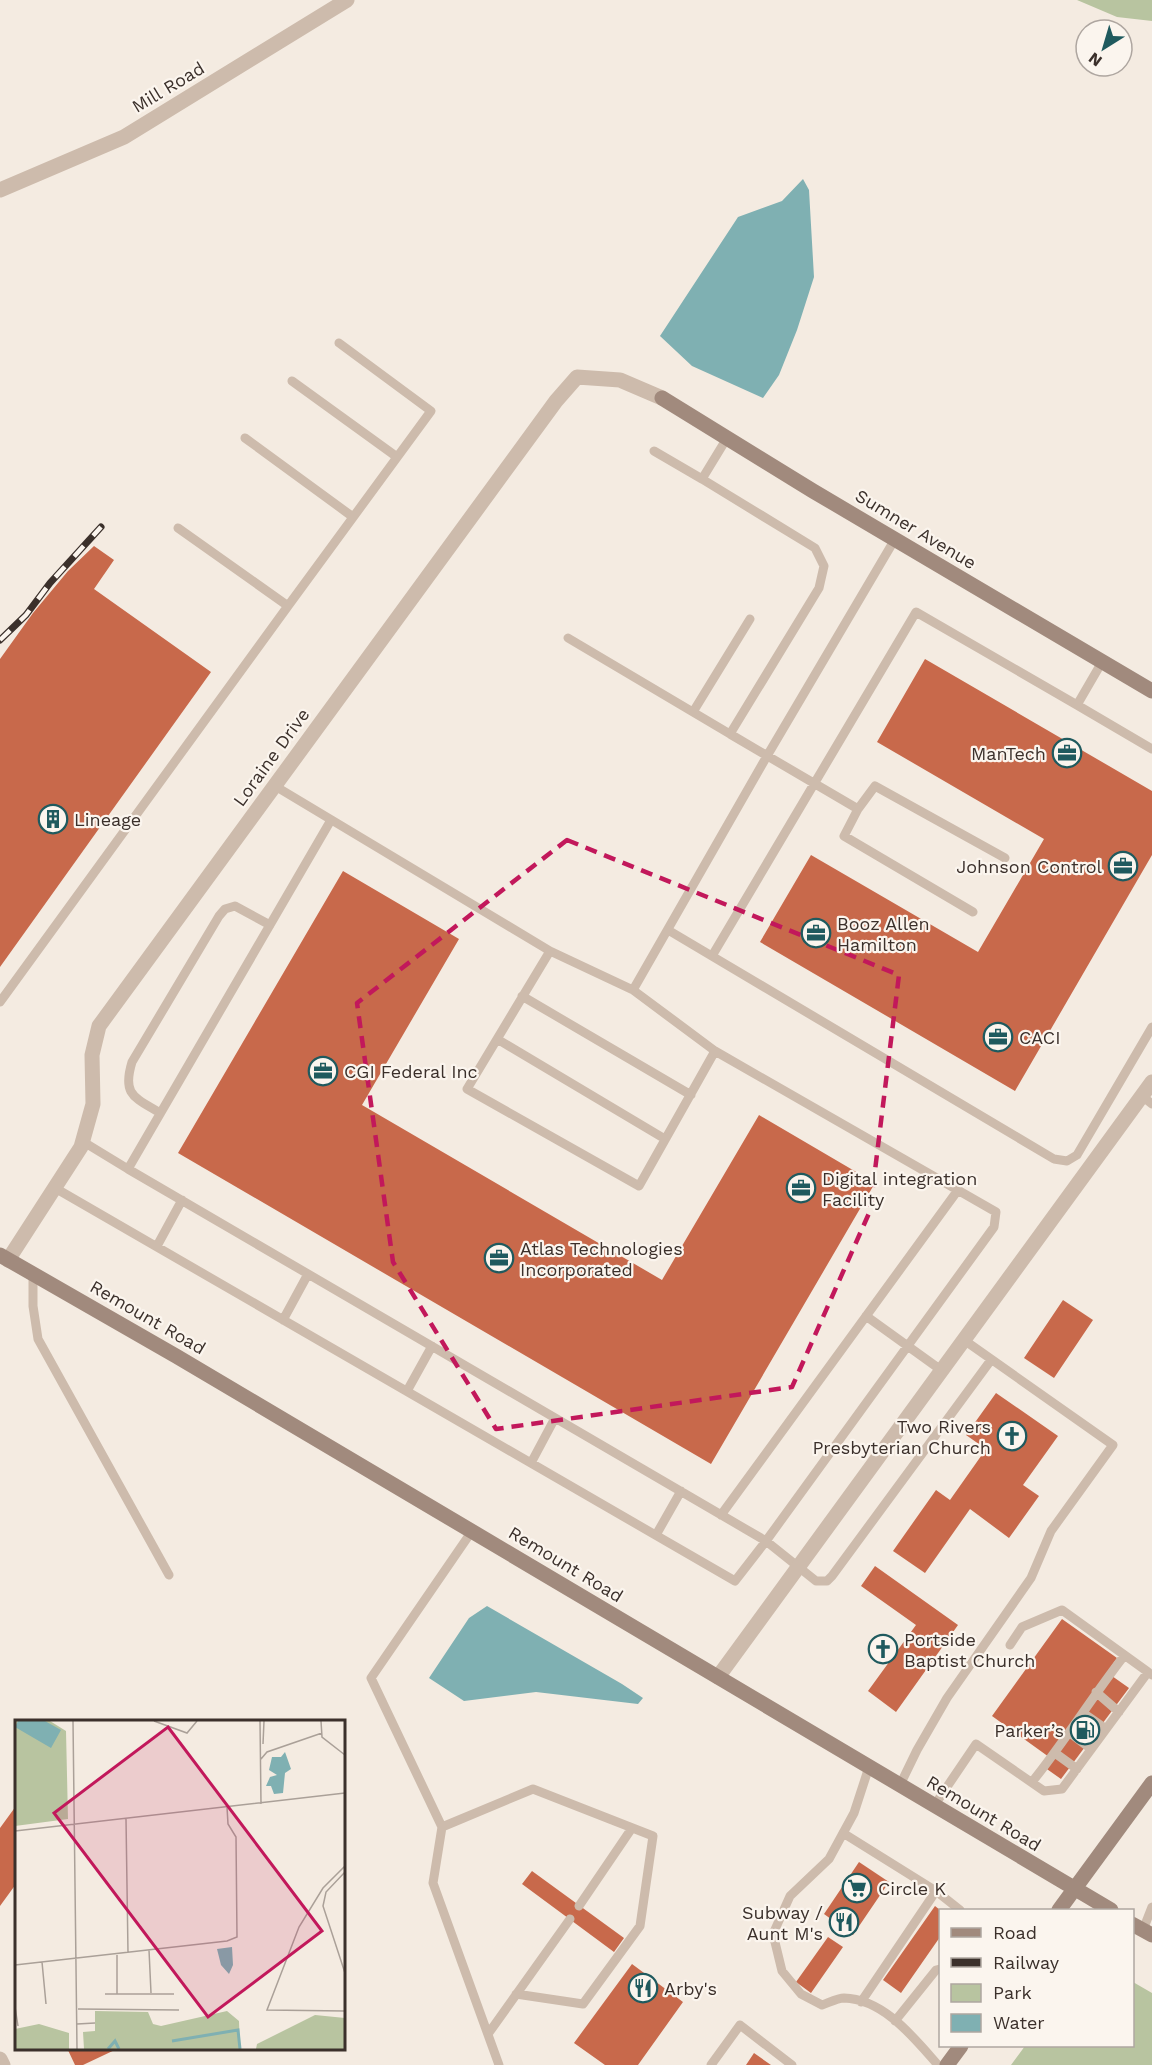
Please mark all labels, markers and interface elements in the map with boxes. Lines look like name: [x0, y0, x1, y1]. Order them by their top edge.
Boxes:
north arrow: [1074, 18, 1134, 78]
text: N: [1085, 48, 1106, 71]
street label: Mill Road: [128, 57, 208, 117]
street label: Sumner Avenue: [852, 485, 980, 573]
street label: Loraine Drive: [228, 704, 314, 810]
office icon: ManTech: [1051, 737, 1083, 769]
place label: ManTech: [971, 743, 1046, 764]
building icon: Lineage: [37, 803, 69, 835]
place label: Lineage: [74, 809, 141, 830]
office icon: Johnson Control: [1107, 850, 1139, 882]
place label: Johnson Control: [956, 856, 1102, 877]
place label: Booz Allen Hamilton: [837, 913, 930, 955]
office icon: Booz Allen Hamilton: [800, 917, 832, 949]
office icon: CACI: [982, 1021, 1014, 1053]
place label: CACI: [1019, 1027, 1061, 1048]
office icon: CGI Federal Inc: [307, 1055, 339, 1087]
place label: CGI Federal Inc: [344, 1061, 478, 1082]
place label: Digital integration Facility: [822, 1168, 977, 1210]
office icon: Digital integration Facility: [785, 1172, 817, 1204]
place label: Atlas Technologies Incorporated: [520, 1238, 683, 1280]
office icon: Atlas Technologies Incorporated: [483, 1242, 515, 1274]
street label: Remount Road: [87, 1275, 209, 1359]
place label: Two Rivers Presbyterian Church: [812, 1416, 991, 1458]
church icon: Two Rivers Presbyterian Church: [996, 1420, 1028, 1452]
street label: Remount Road: [505, 1522, 627, 1606]
place label: Portside Baptist Church: [904, 1629, 1035, 1671]
church icon: Portside Baptist Church: [867, 1633, 899, 1665]
fuel station icon: Parker’s: [1069, 1714, 1101, 1746]
inset map: [15, 1720, 345, 2050]
place label: Parker’s: [994, 1720, 1064, 1741]
street label: Remount Road: [923, 1771, 1045, 1855]
supermarket icon: Circle K: [841, 1872, 873, 1904]
place label: Circle K: [878, 1878, 946, 1899]
place label: Subway / Aunt M's: [742, 1902, 823, 1944]
restaurant icon: Subway / Aunt M's: [828, 1906, 860, 1938]
legend: [939, 1909, 1134, 2047]
text: Road: [993, 1922, 1037, 1943]
text: Railway: [993, 1952, 1060, 1973]
restaurant icon: Arby's: [627, 1972, 659, 2004]
place label: Arby's: [664, 1978, 717, 1999]
text: Park: [993, 1982, 1032, 2003]
text: Water: [993, 2012, 1045, 2033]

